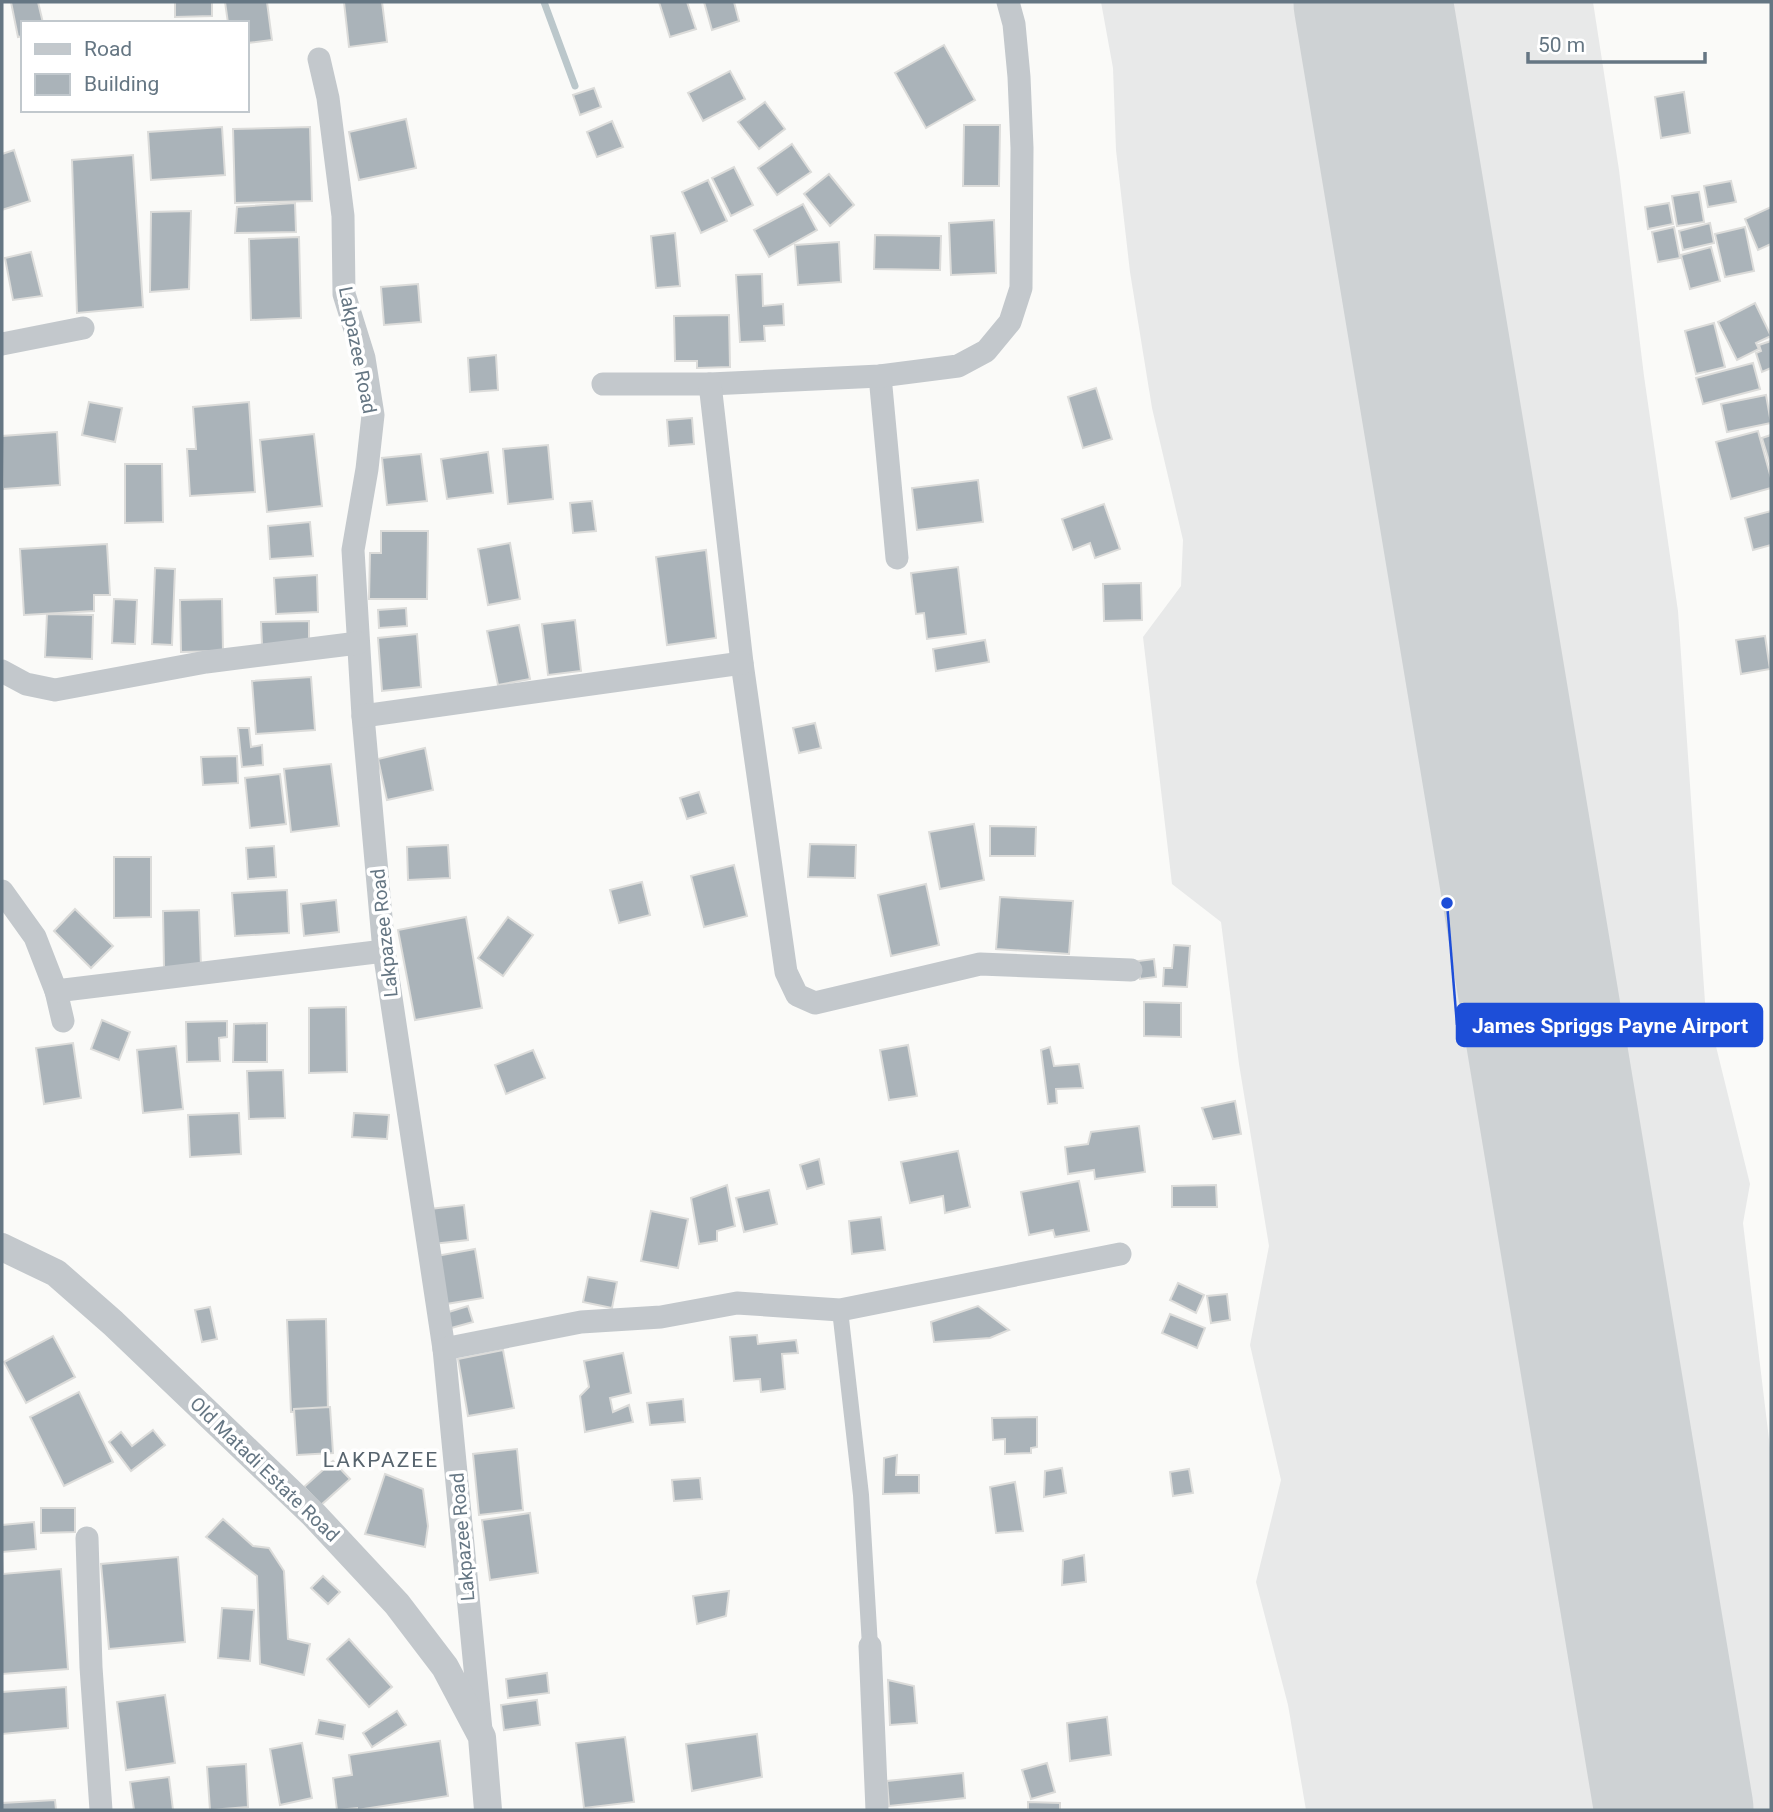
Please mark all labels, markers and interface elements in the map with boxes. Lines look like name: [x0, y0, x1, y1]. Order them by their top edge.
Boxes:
legend: [21, 21, 248, 112]
scale bar: [1528, 21, 1705, 65]
text: 50 m: [1538, 33, 1585, 57]
text: Road: [84, 37, 132, 61]
text: Building: [84, 72, 159, 96]
street label: Lakpazee Road: [334, 285, 381, 416]
street label: Lakpazee Road: [366, 868, 403, 998]
callout: James Spriggs Payne Airport: [1457, 1004, 1762, 1046]
text: James Spriggs Payne Airport: [1472, 1014, 1748, 1038]
street label: Old Matadi Estate Road: [185, 1392, 344, 1547]
district label: LAKPAZEE: [323, 1448, 439, 1472]
street label: Lakpazee Road: [445, 1472, 480, 1602]

